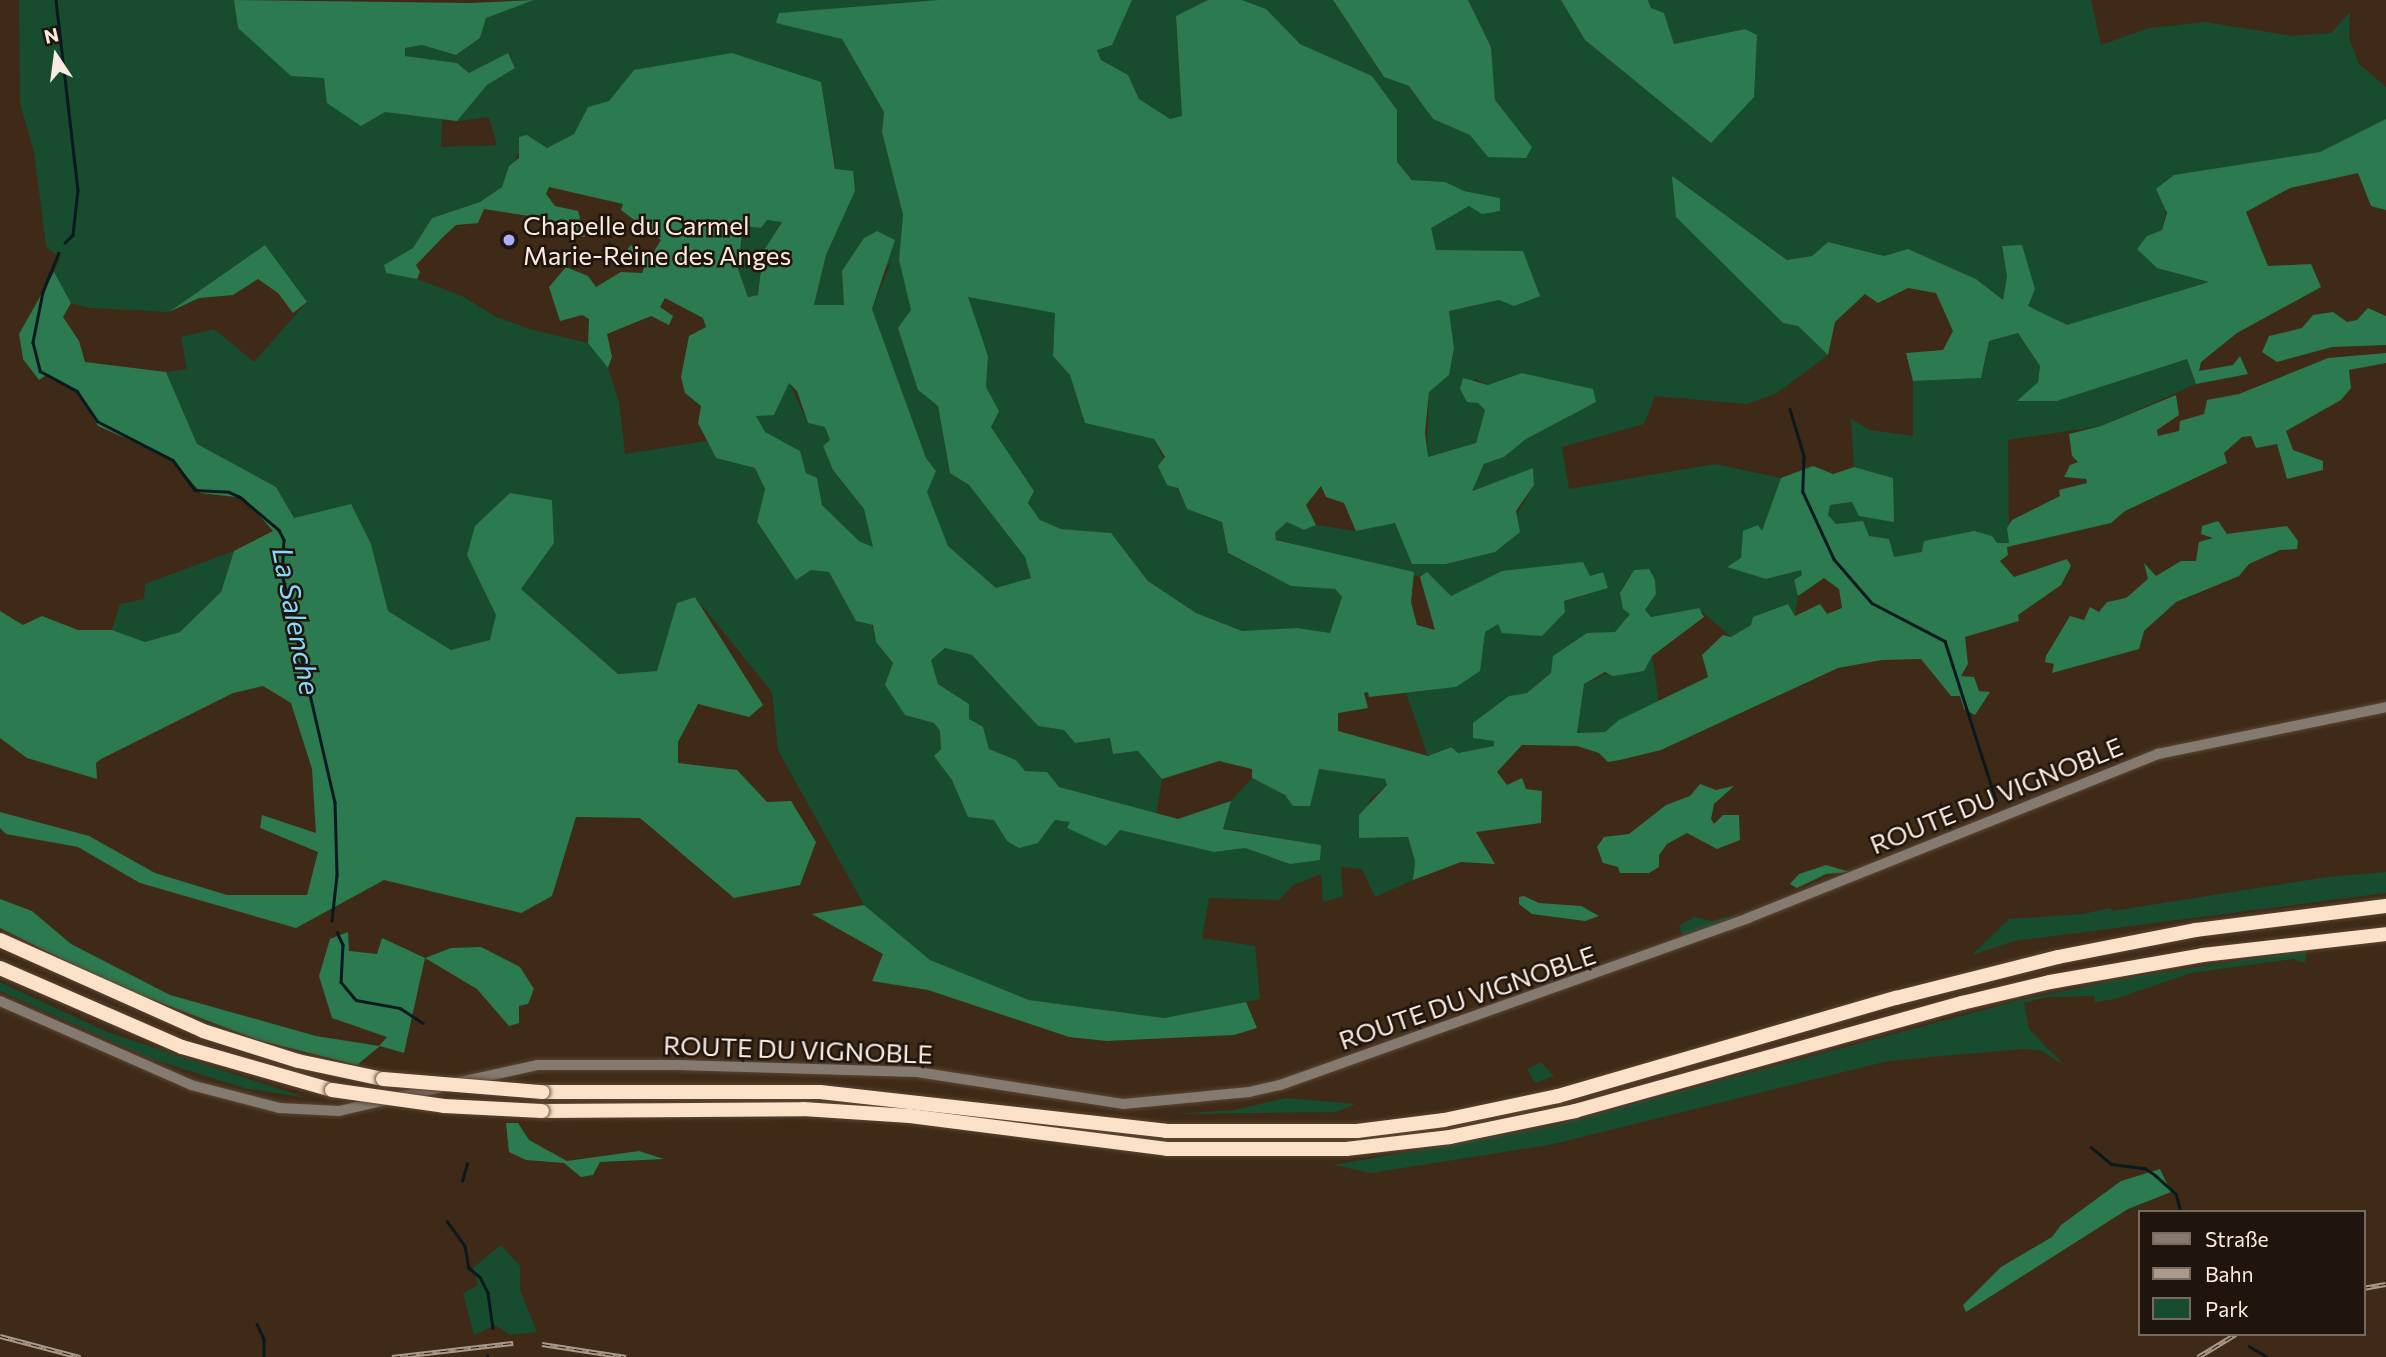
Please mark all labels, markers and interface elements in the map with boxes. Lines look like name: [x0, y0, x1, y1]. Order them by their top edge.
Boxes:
north arrow: [21, 21, 91, 91]
text: N: [42, 22, 61, 48]
place label: Chapelle du Carmel Marie-Reine des Anges: [523, 209, 791, 270]
marker: Chapelle du Carmel Marie-Reine des Anges: [501, 232, 517, 248]
water label: La Salenche: [266, 544, 328, 698]
street label: ROUTE DU VIGNOBLE: [1865, 730, 2127, 860]
street label: ROUTE DU VIGNOBLE: [1334, 938, 1600, 1056]
street label: ROUTE DU VIGNOBLE: [663, 1029, 933, 1069]
legend: [2138, 1210, 2365, 1336]
text: Straße: [2205, 1226, 2269, 1251]
text: Bahn: [2205, 1261, 2254, 1286]
text: Park: [2205, 1296, 2249, 1321]

